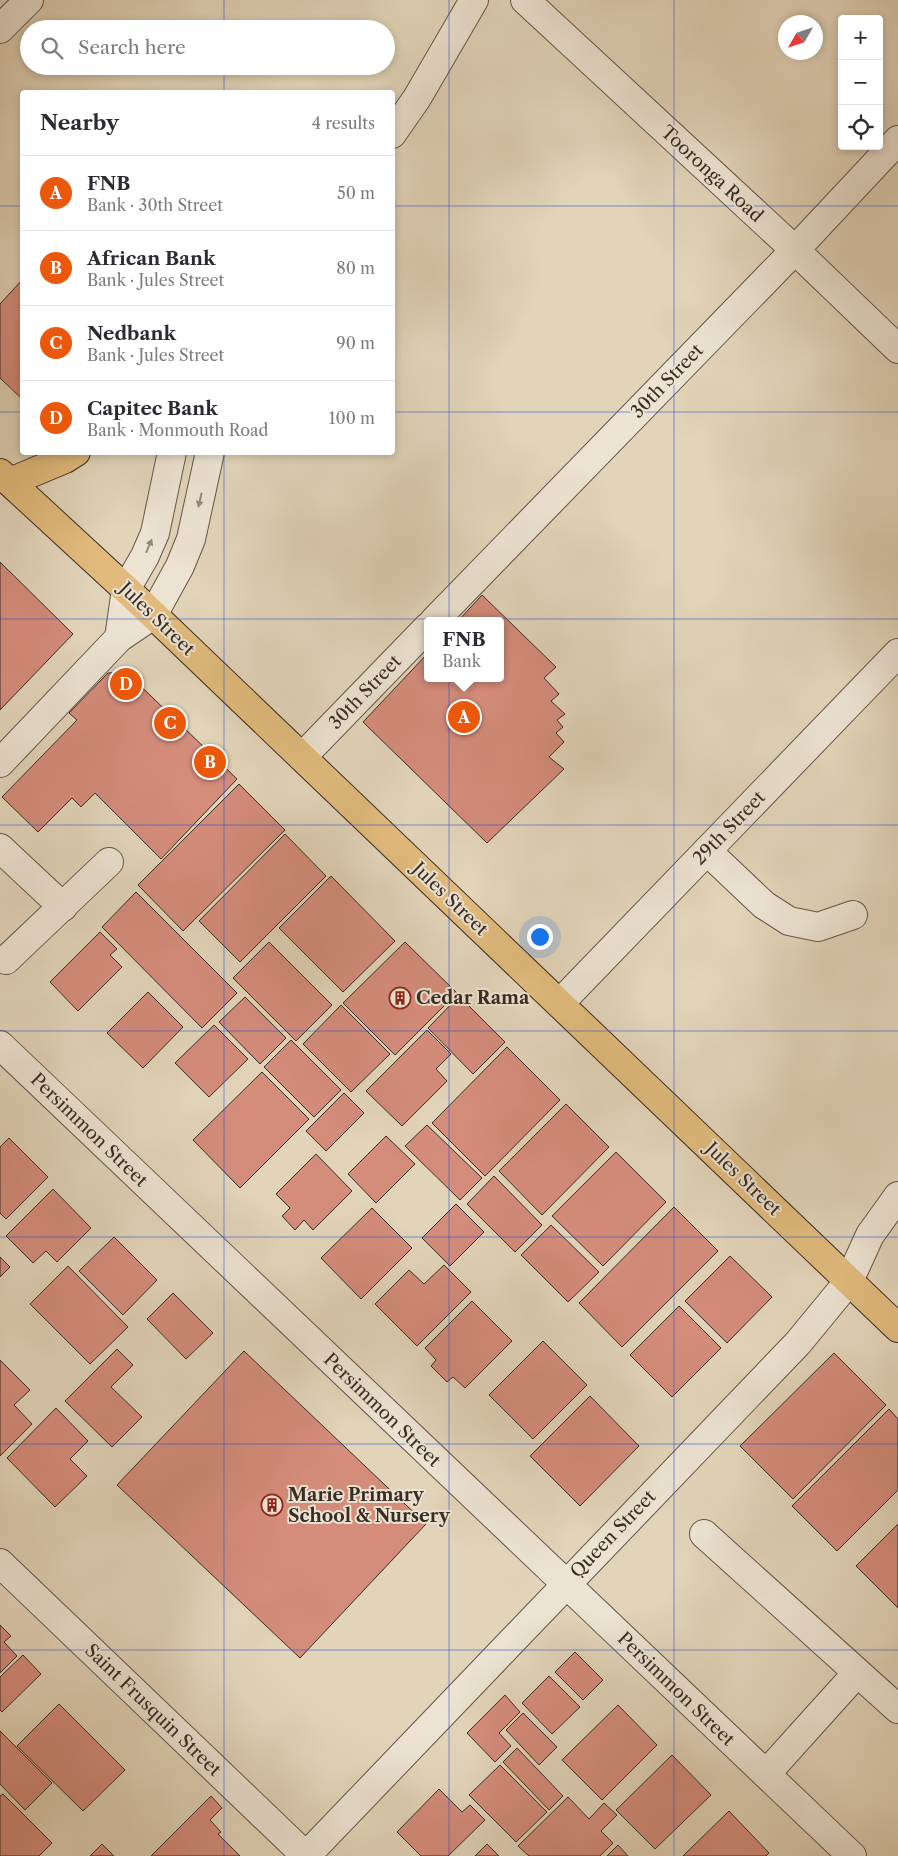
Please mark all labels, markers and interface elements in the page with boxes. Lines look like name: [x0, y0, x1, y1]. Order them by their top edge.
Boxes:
north arrow: [778, 15, 823, 60]
map controls: [838, 15, 883, 150]
button: +: [838, 15, 883, 60]
search box: [20, 20, 395, 75]
icon: search: [38, 34, 66, 62]
text: Search here: [78, 36, 186, 59]
button: −: [838, 60, 883, 105]
button: locate: [838, 105, 883, 150]
text: Nearby: [40, 110, 119, 135]
text: 4 results: [312, 113, 375, 133]
street label: Tooronga Road: [656, 121, 768, 227]
text: FNB: [87, 172, 131, 195]
text: A: [50, 183, 62, 203]
text: 50 m: [337, 183, 375, 203]
text: Bank · 30th Street: [87, 195, 223, 215]
text: African Bank: [87, 247, 216, 270]
text: B: [50, 258, 62, 278]
text: 80 m: [336, 258, 375, 278]
text: Bank · Jules Street: [87, 270, 224, 290]
text: Nedbank: [87, 322, 176, 345]
text: C: [50, 333, 62, 353]
text: 90 m: [336, 333, 375, 353]
street label: 30th Street: [626, 339, 708, 423]
text: Bank · Jules Street: [87, 345, 224, 365]
text: Capitec Bank: [87, 397, 218, 420]
text: D: [49, 408, 63, 428]
text: 100 m: [329, 408, 375, 428]
text: Bank · Monmouth Road: [87, 420, 268, 440]
one-way arrow: [196, 493, 204, 508]
one-way arrow: [146, 539, 154, 553]
street label: Jules Street: [113, 576, 200, 661]
popup: [424, 617, 504, 682]
text: FNB: [442, 628, 486, 651]
street label: 30th Street: [324, 650, 406, 734]
text: Bank: [442, 651, 481, 671]
pin: D: [110, 665, 142, 703]
pin: A: [448, 698, 480, 736]
pin: C: [154, 704, 186, 742]
pin: B: [194, 743, 226, 781]
street label: 29th Street: [688, 786, 770, 870]
street label: Jules Street: [406, 856, 493, 941]
your location: [527, 924, 553, 950]
building icon: Cedar Rama: [388, 986, 412, 1010]
place label: Cedar Rama: [416, 987, 530, 1009]
street label: Persimmon Street: [26, 1069, 152, 1192]
street label: Jules Street: [699, 1136, 786, 1221]
street label: Persimmon Street: [319, 1349, 445, 1472]
place label: Marie Primary School & Nursery: [288, 1484, 451, 1527]
street label: Queen Street: [566, 1485, 661, 1582]
building icon: Marie Primary School & Nursery: [260, 1493, 284, 1517]
street label: Persimmon Street: [613, 1628, 739, 1751]
street label: Saint Frusquin Street: [80, 1639, 226, 1781]

